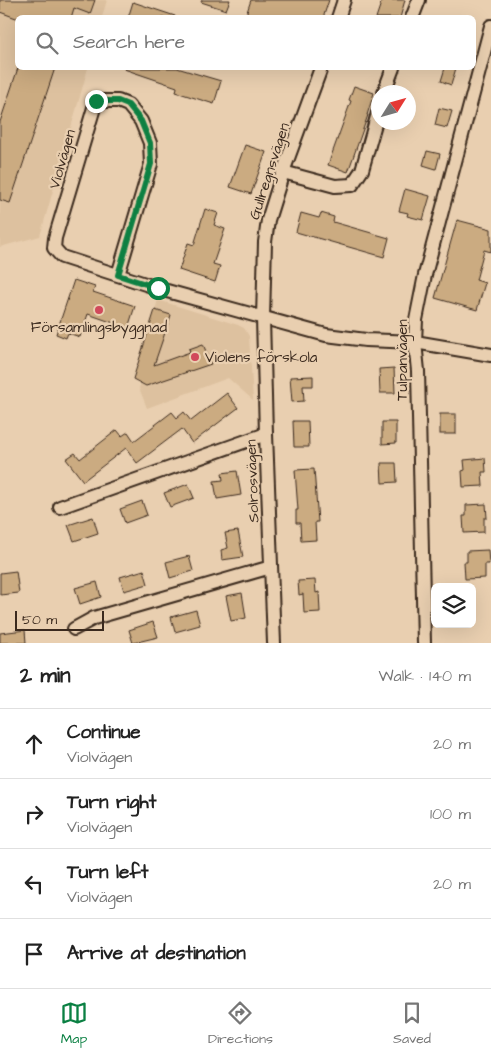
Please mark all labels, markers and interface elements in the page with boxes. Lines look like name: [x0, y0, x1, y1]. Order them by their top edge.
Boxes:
search box: [15, 15, 476, 70]
icon: search: [33, 29, 61, 57]
text: Search here: [73, 29, 185, 56]
north arrow: [371, 85, 416, 130]
route end: [85, 90, 108, 113]
street label: Gullregnsvägen: [244, 120, 296, 223]
street label: Violvägen: [44, 126, 82, 192]
route start: [147, 277, 170, 300]
marker: Församlingsbyggnad: [93, 304, 105, 316]
place label: Församlingsbyggnad: [31, 317, 167, 339]
street label: Tulpanvägen: [392, 319, 414, 401]
place label: Violens förskola: [205, 347, 318, 368]
marker: Violens förskola: [189, 351, 201, 363]
street label: Solrosvägen: [241, 438, 265, 523]
map controls: [431, 583, 476, 628]
button: layers: [431, 583, 476, 628]
scale bar: [15, 608, 104, 631]
text: 50 m: [22, 610, 57, 630]
text: 2 min: [20, 661, 70, 690]
text: Walk · 140 m: [379, 665, 471, 687]
text: Continue: [67, 719, 141, 746]
icon: ahead: [20, 730, 48, 758]
text: 20 m: [433, 733, 471, 755]
text: Violvägen: [67, 746, 132, 768]
text: Turn right: [67, 789, 156, 816]
icon: right: [20, 800, 48, 828]
text: 100 m: [430, 803, 471, 825]
text: Violvägen: [67, 816, 132, 838]
text: Turn left: [67, 859, 148, 886]
icon: left: [20, 870, 48, 898]
text: 20 m: [433, 873, 471, 895]
text: Violvägen: [67, 886, 132, 908]
icon: arrive: [20, 940, 48, 968]
text: Arrive at destination: [67, 940, 246, 967]
tab: Map: [60, 999, 88, 1049]
tab: Directions: [208, 999, 273, 1049]
tab: Saved: [393, 999, 431, 1049]

